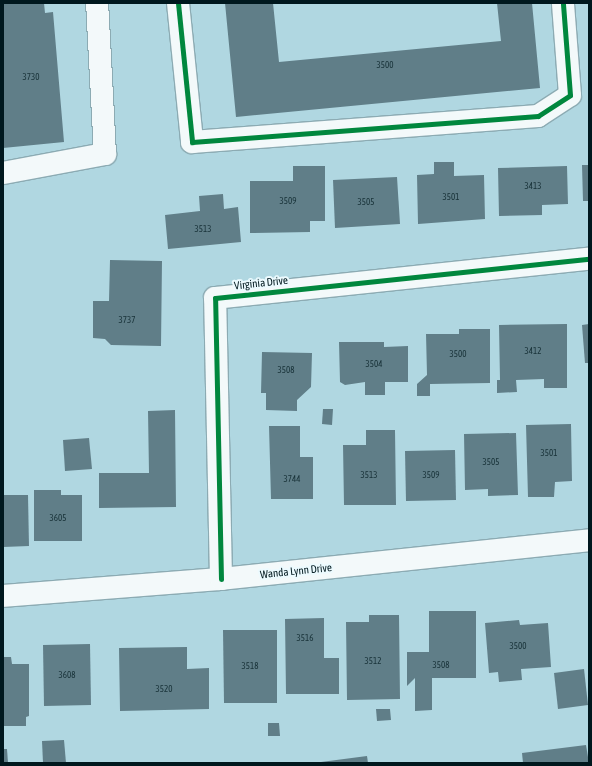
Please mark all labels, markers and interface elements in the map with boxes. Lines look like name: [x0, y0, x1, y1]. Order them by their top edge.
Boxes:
house number: 3500: [377, 60, 393, 70]
house number: 3730: [23, 72, 39, 82]
house number: 3413: [525, 181, 541, 191]
house number: 3501: [443, 192, 459, 202]
house number: 3509: [280, 196, 296, 206]
house number: 3505: [358, 197, 374, 207]
house number: 3513: [195, 224, 211, 234]
street label: Virginia Drive: [233, 274, 289, 292]
house number: 3737: [119, 315, 135, 325]
house number: 3412: [525, 346, 541, 356]
house number: 3500: [450, 349, 466, 359]
house number: 3504: [366, 359, 382, 369]
house number: 3508: [278, 365, 294, 375]
house number: 3501: [541, 448, 557, 458]
house number: 3505: [483, 457, 499, 467]
house number: 3513: [361, 470, 377, 480]
house number: 3509: [423, 470, 439, 480]
house number: 3744: [284, 474, 300, 484]
house number: 3605: [50, 513, 66, 523]
street label: Wanda Lynn Drive: [260, 561, 332, 581]
house number: 3516: [297, 633, 313, 643]
house number: 3500: [510, 641, 526, 651]
house number: 3512: [365, 656, 381, 666]
house number: 3508: [433, 660, 449, 670]
house number: 3518: [242, 661, 258, 671]
house number: 3608: [59, 670, 75, 680]
house number: 3520: [156, 684, 172, 694]

